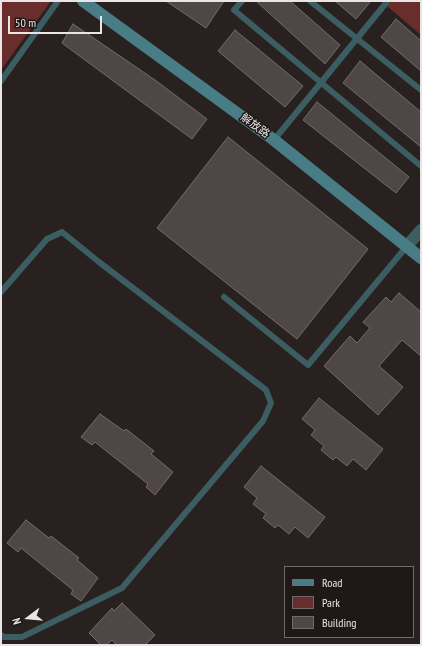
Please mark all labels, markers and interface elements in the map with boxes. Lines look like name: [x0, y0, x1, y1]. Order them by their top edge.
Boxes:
scale bar: [10, 8, 104, 34]
text: 50 m: [15, 15, 36, 30]
street label: 解放路: [238, 111, 272, 141]
legend: [284, 566, 414, 638]
text: Road: [322, 575, 342, 590]
text: Park: [322, 595, 340, 610]
north arrow: [8, 598, 48, 638]
text: Building: [322, 615, 357, 630]
text: N: [9, 617, 24, 626]

